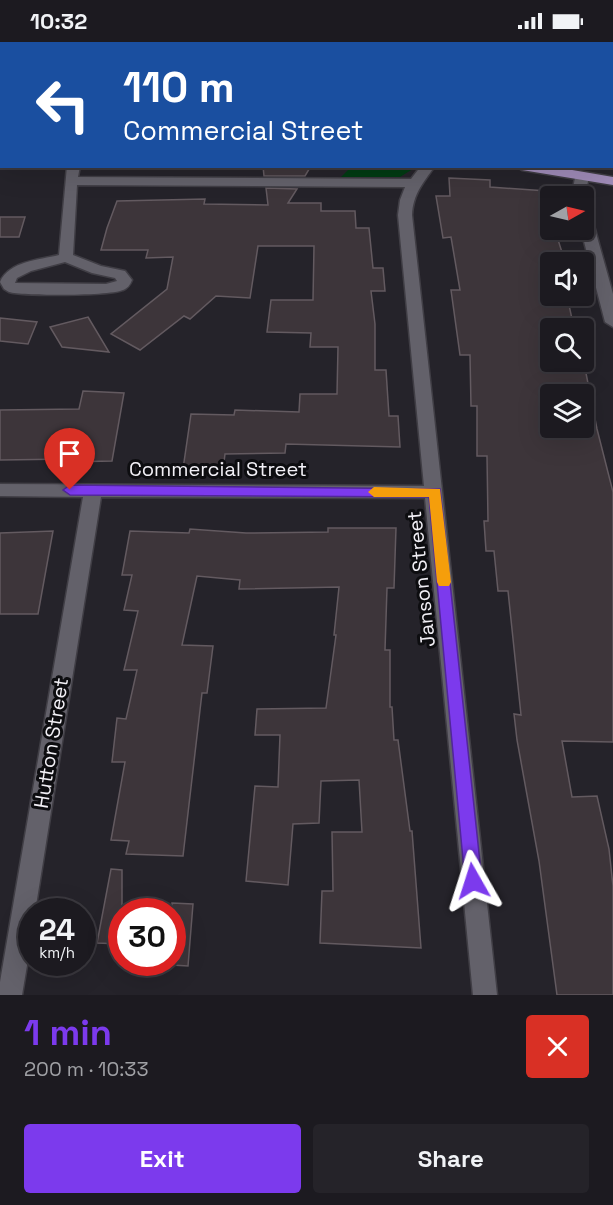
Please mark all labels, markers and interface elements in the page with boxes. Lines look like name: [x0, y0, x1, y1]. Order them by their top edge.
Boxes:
text: 10:32: [30, 7, 87, 35]
text: 110 m: [123, 61, 235, 114]
icon: left: [24, 66, 102, 144]
text: Commercial Street: [123, 113, 363, 148]
north arrow: [540, 186, 594, 240]
map controls: [540, 186, 594, 438]
button: sound: [540, 252, 594, 306]
button: search: [540, 318, 594, 372]
button: layers: [540, 384, 594, 438]
pin: [44, 428, 95, 490]
icon: arrive: [53, 437, 86, 470]
street label: Commercial Street: [129, 456, 307, 482]
street label: Janson Street: [401, 510, 441, 648]
street label: Hutton Street: [28, 676, 74, 810]
position arrow: [441, 849, 505, 913]
speed limit sign: 30: [108, 898, 186, 976]
text: 24: [39, 910, 75, 949]
text: km/h: [39, 943, 75, 962]
text: 1 min: [24, 1010, 112, 1056]
button: close: [526, 1015, 589, 1078]
text: 200 m · 10:33: [24, 1056, 148, 1082]
button: Exit: [24, 1124, 301, 1193]
button: Share: [313, 1124, 589, 1193]

